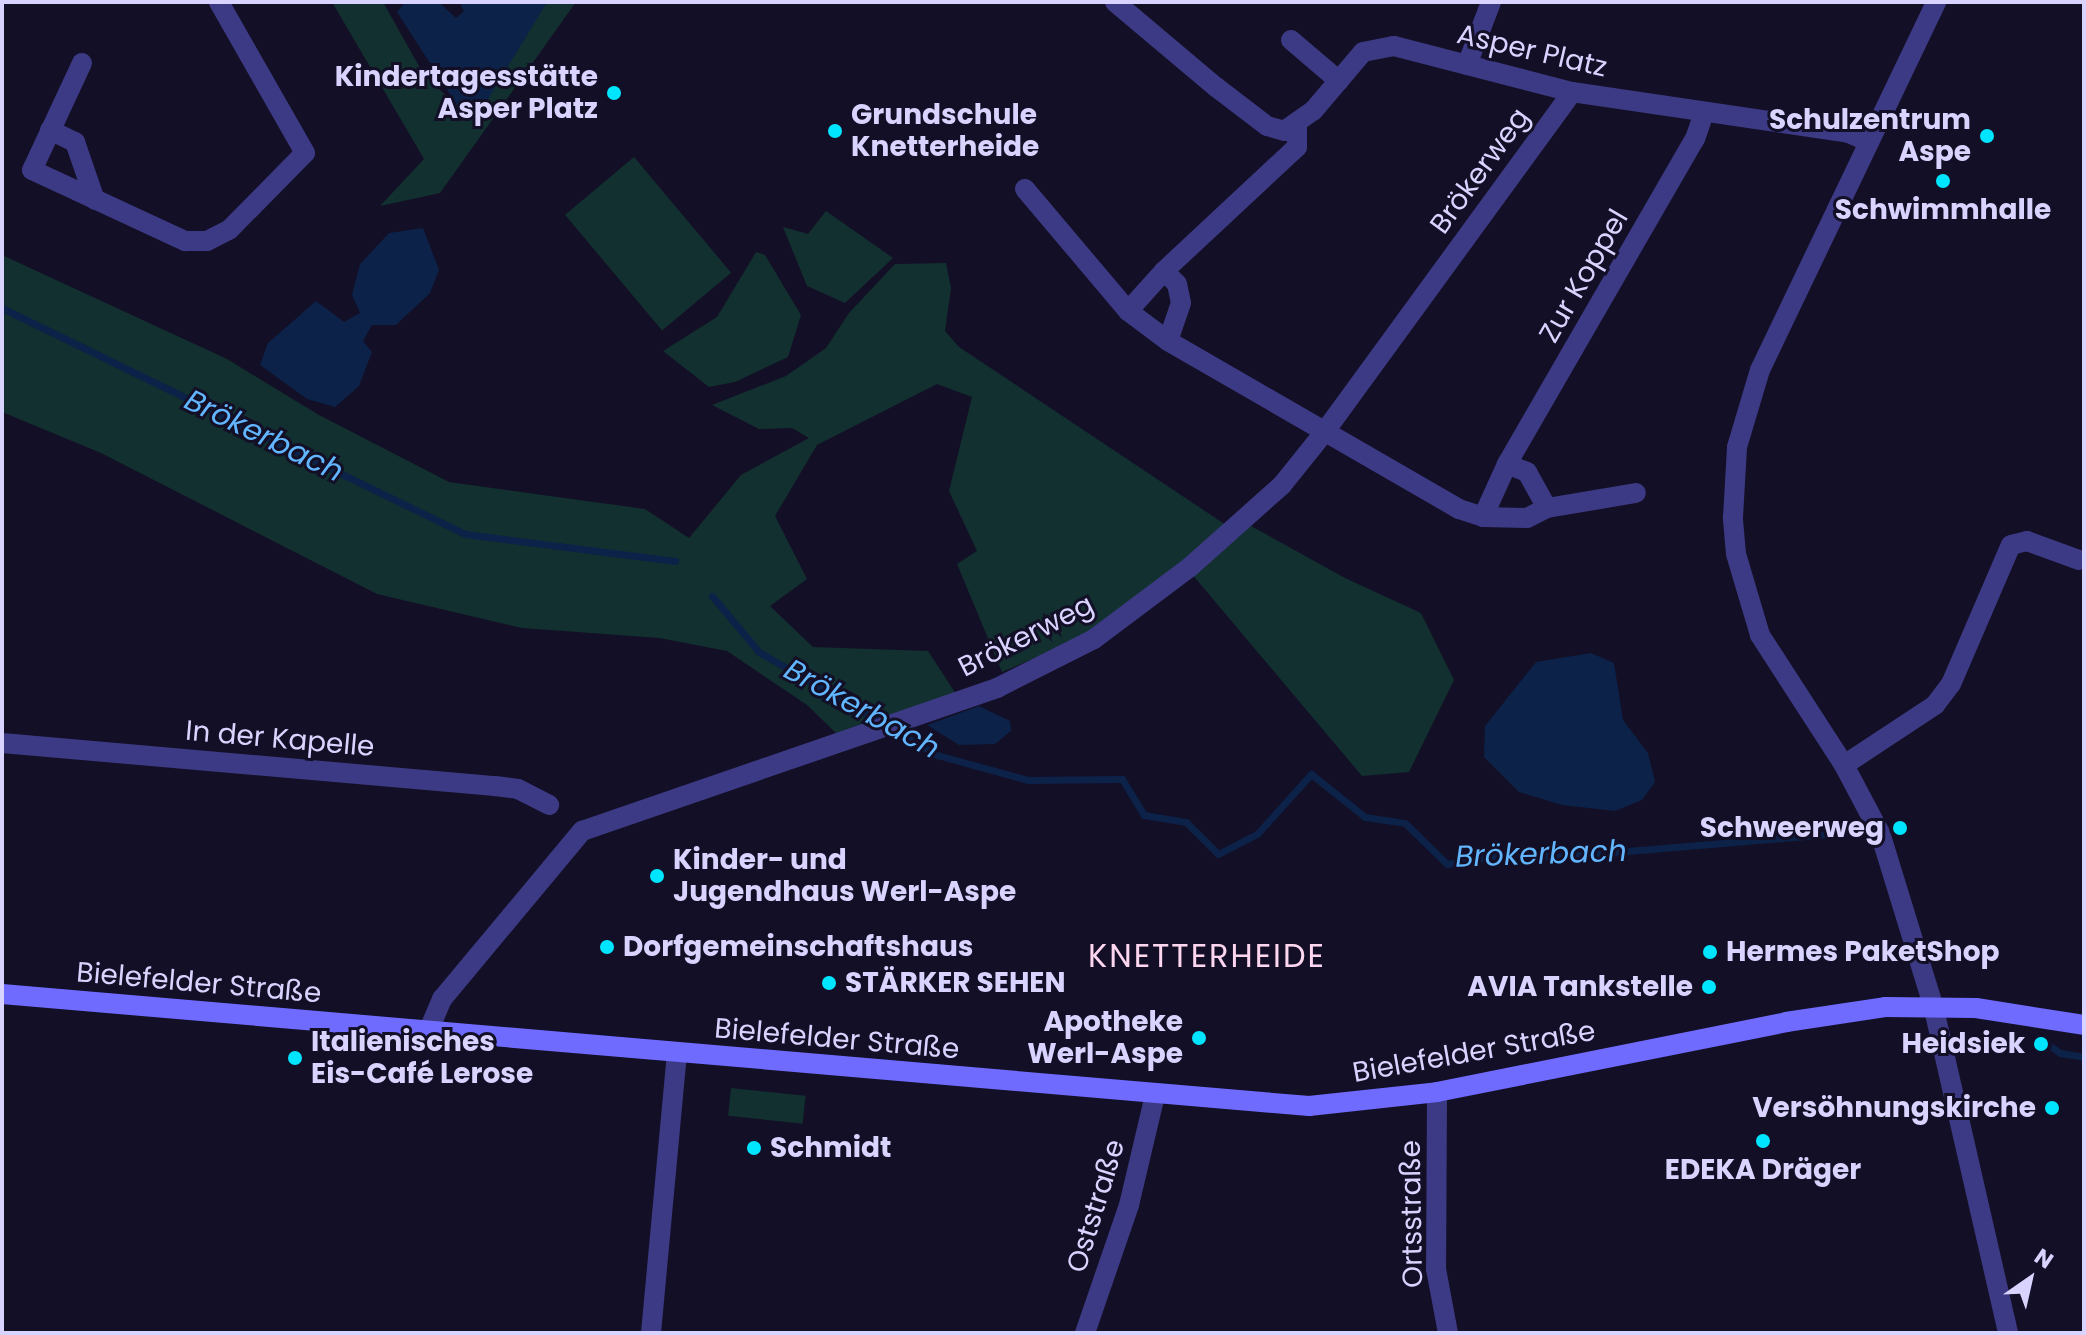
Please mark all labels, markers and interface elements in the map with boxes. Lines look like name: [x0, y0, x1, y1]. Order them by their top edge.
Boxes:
street label: Asper Platz: [1454, 17, 1610, 85]
place label: Kindertagesstätte Asper Platz: [335, 60, 598, 126]
marker: Kindertagesstätte Asper Platz: [605, 84, 623, 102]
place label: Grundschule Knetterheide: [851, 98, 1039, 164]
street label: Brökerweg: [1423, 102, 1537, 240]
place label: Schulzentrum Aspe: [1769, 103, 1971, 169]
marker: Grundschule Knetterheide: [826, 122, 844, 140]
marker: Schulzentrum Aspe: [1978, 127, 1996, 145]
marker: Schwimmhalle: [1934, 172, 1952, 190]
place label: Schwimmhalle: [1835, 193, 2051, 227]
street label: Zur Koppel: [1533, 204, 1635, 348]
water label: Brökerbach: [179, 382, 349, 490]
street label: Brökerweg: [953, 588, 1099, 684]
water label: Brökerbach: [778, 652, 946, 766]
street label: In der Kapelle: [184, 714, 376, 764]
place label: Schweerweg: [1700, 811, 1884, 845]
marker: Schweerweg: [1891, 819, 1909, 837]
water label: Brökerbach: [1454, 833, 1628, 875]
place label: Kinder- und Jugendhaus Werl-Aspe: [673, 843, 1016, 909]
marker: Kinder- und Jugendhaus Werl-Aspe: [648, 867, 666, 885]
place label: Dorfgemeinschaftshaus: [623, 930, 973, 964]
place label: Hermes PaketShop: [1726, 935, 2000, 969]
district label: KNETTERHEIDE: [1088, 937, 1326, 975]
marker: Dorfgemeinschaftshaus: [598, 938, 616, 956]
marker: Hermes PaketShop: [1701, 943, 1719, 961]
street label: Bielefelder Straße: [75, 956, 323, 1010]
place label: STÄRKER SEHEN: [845, 966, 1066, 1000]
place label: AVIA Tankstelle: [1467, 970, 1693, 1004]
marker: STÄRKER SEHEN: [820, 974, 838, 992]
marker: AVIA Tankstelle: [1700, 978, 1718, 996]
place label: Apotheke Werl-Aspe: [1027, 1005, 1183, 1071]
street label: Bielefelder Straße: [713, 1012, 961, 1066]
street label: Bielefelder Straße: [1350, 1014, 1598, 1090]
place label: Italienisches Eis-Café Lerose: [311, 1025, 533, 1091]
place label: Heidsiek: [1902, 1027, 2025, 1061]
marker: Apotheke Werl-Aspe: [1190, 1029, 1208, 1047]
marker: Heidsiek: [2032, 1035, 2050, 1053]
marker: Italienisches Eis-Café Lerose: [286, 1049, 304, 1067]
place label: Versöhnungskirche: [1752, 1091, 2036, 1125]
marker: Versöhnungskirche: [2043, 1099, 2061, 1117]
place label: Schmidt: [770, 1131, 891, 1165]
marker: EDEKA Dräger: [1754, 1132, 1772, 1150]
street label: Oststraße: [1060, 1135, 1132, 1277]
marker: Schmidt: [745, 1139, 763, 1157]
street label: Ortsstraße: [1394, 1140, 1430, 1288]
place label: EDEKA Dräger: [1665, 1153, 1861, 1187]
north arrow: [1990, 1239, 2070, 1319]
text: N: [2028, 1241, 2059, 1276]

